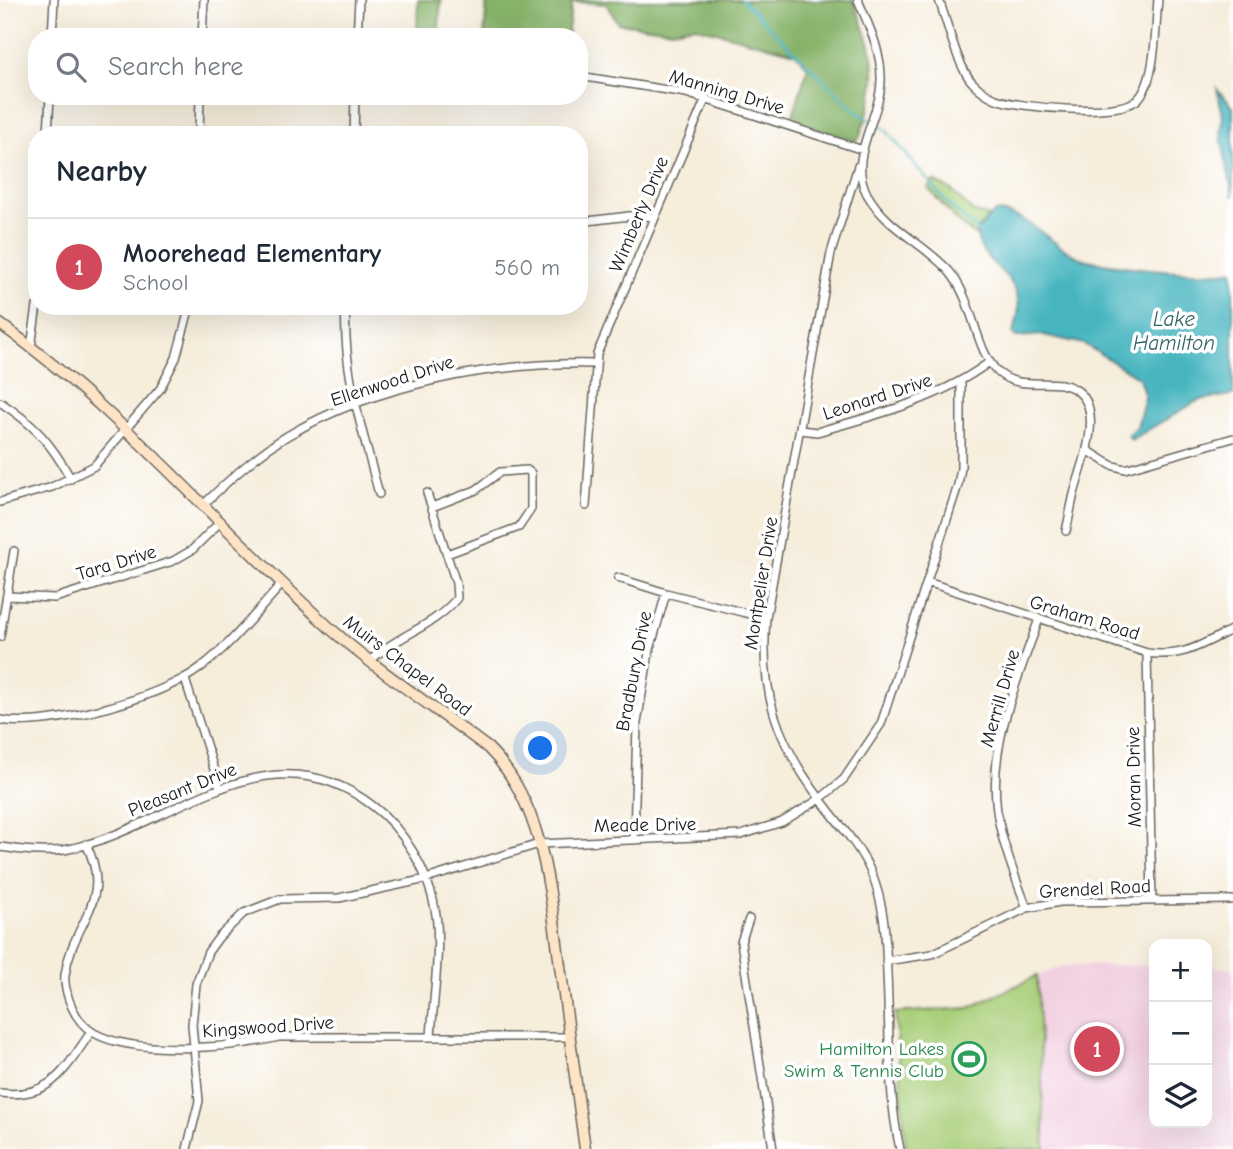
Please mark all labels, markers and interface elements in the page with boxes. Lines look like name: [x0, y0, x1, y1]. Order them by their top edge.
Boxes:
search box: [28, 28, 588, 105]
icon: search: [52, 48, 90, 86]
text: Search here: [108, 52, 243, 82]
street label: Manning Drive: [667, 65, 787, 119]
street label: Wimberly Drive: [605, 153, 673, 276]
text: Nearby: [56, 154, 147, 189]
text: Moorehead Elementary: [123, 239, 381, 269]
text: 1: [74, 254, 84, 281]
text: 560 m: [494, 254, 560, 281]
text: School: [123, 269, 188, 296]
water label: Lake Hamilton: [1133, 307, 1215, 355]
street label: Ellenwood Drive: [328, 351, 457, 411]
street label: Leonard Drive: [820, 369, 935, 425]
street label: Montpelier Drive: [740, 515, 782, 651]
street label: Tara Drive: [74, 540, 159, 585]
street label: Graham Road: [1027, 591, 1142, 645]
street label: Bradbury Drive: [612, 609, 656, 733]
street label: Muirs Chapel Road: [339, 611, 476, 721]
street label: Merrill Drive: [976, 647, 1024, 750]
street label: Moran Drive: [1122, 726, 1146, 828]
your location: [523, 731, 557, 765]
street label: Pleasant Drive: [125, 758, 240, 822]
street label: Meade Drive: [594, 813, 696, 837]
street label: Grendel Road: [1039, 875, 1152, 903]
map controls: [1149, 939, 1212, 1128]
button: +: [1149, 939, 1212, 1002]
button: −: [1149, 1002, 1212, 1065]
street label: Kingswood Drive: [202, 1011, 335, 1043]
pin: 1: [1074, 1023, 1120, 1075]
place label: Hamilton Lakes Swim & Tennis Club: [784, 1038, 944, 1082]
sports icon: Hamilton Lakes Swim & Tennis Club: [950, 1040, 988, 1078]
button: layers: [1149, 1065, 1212, 1128]

